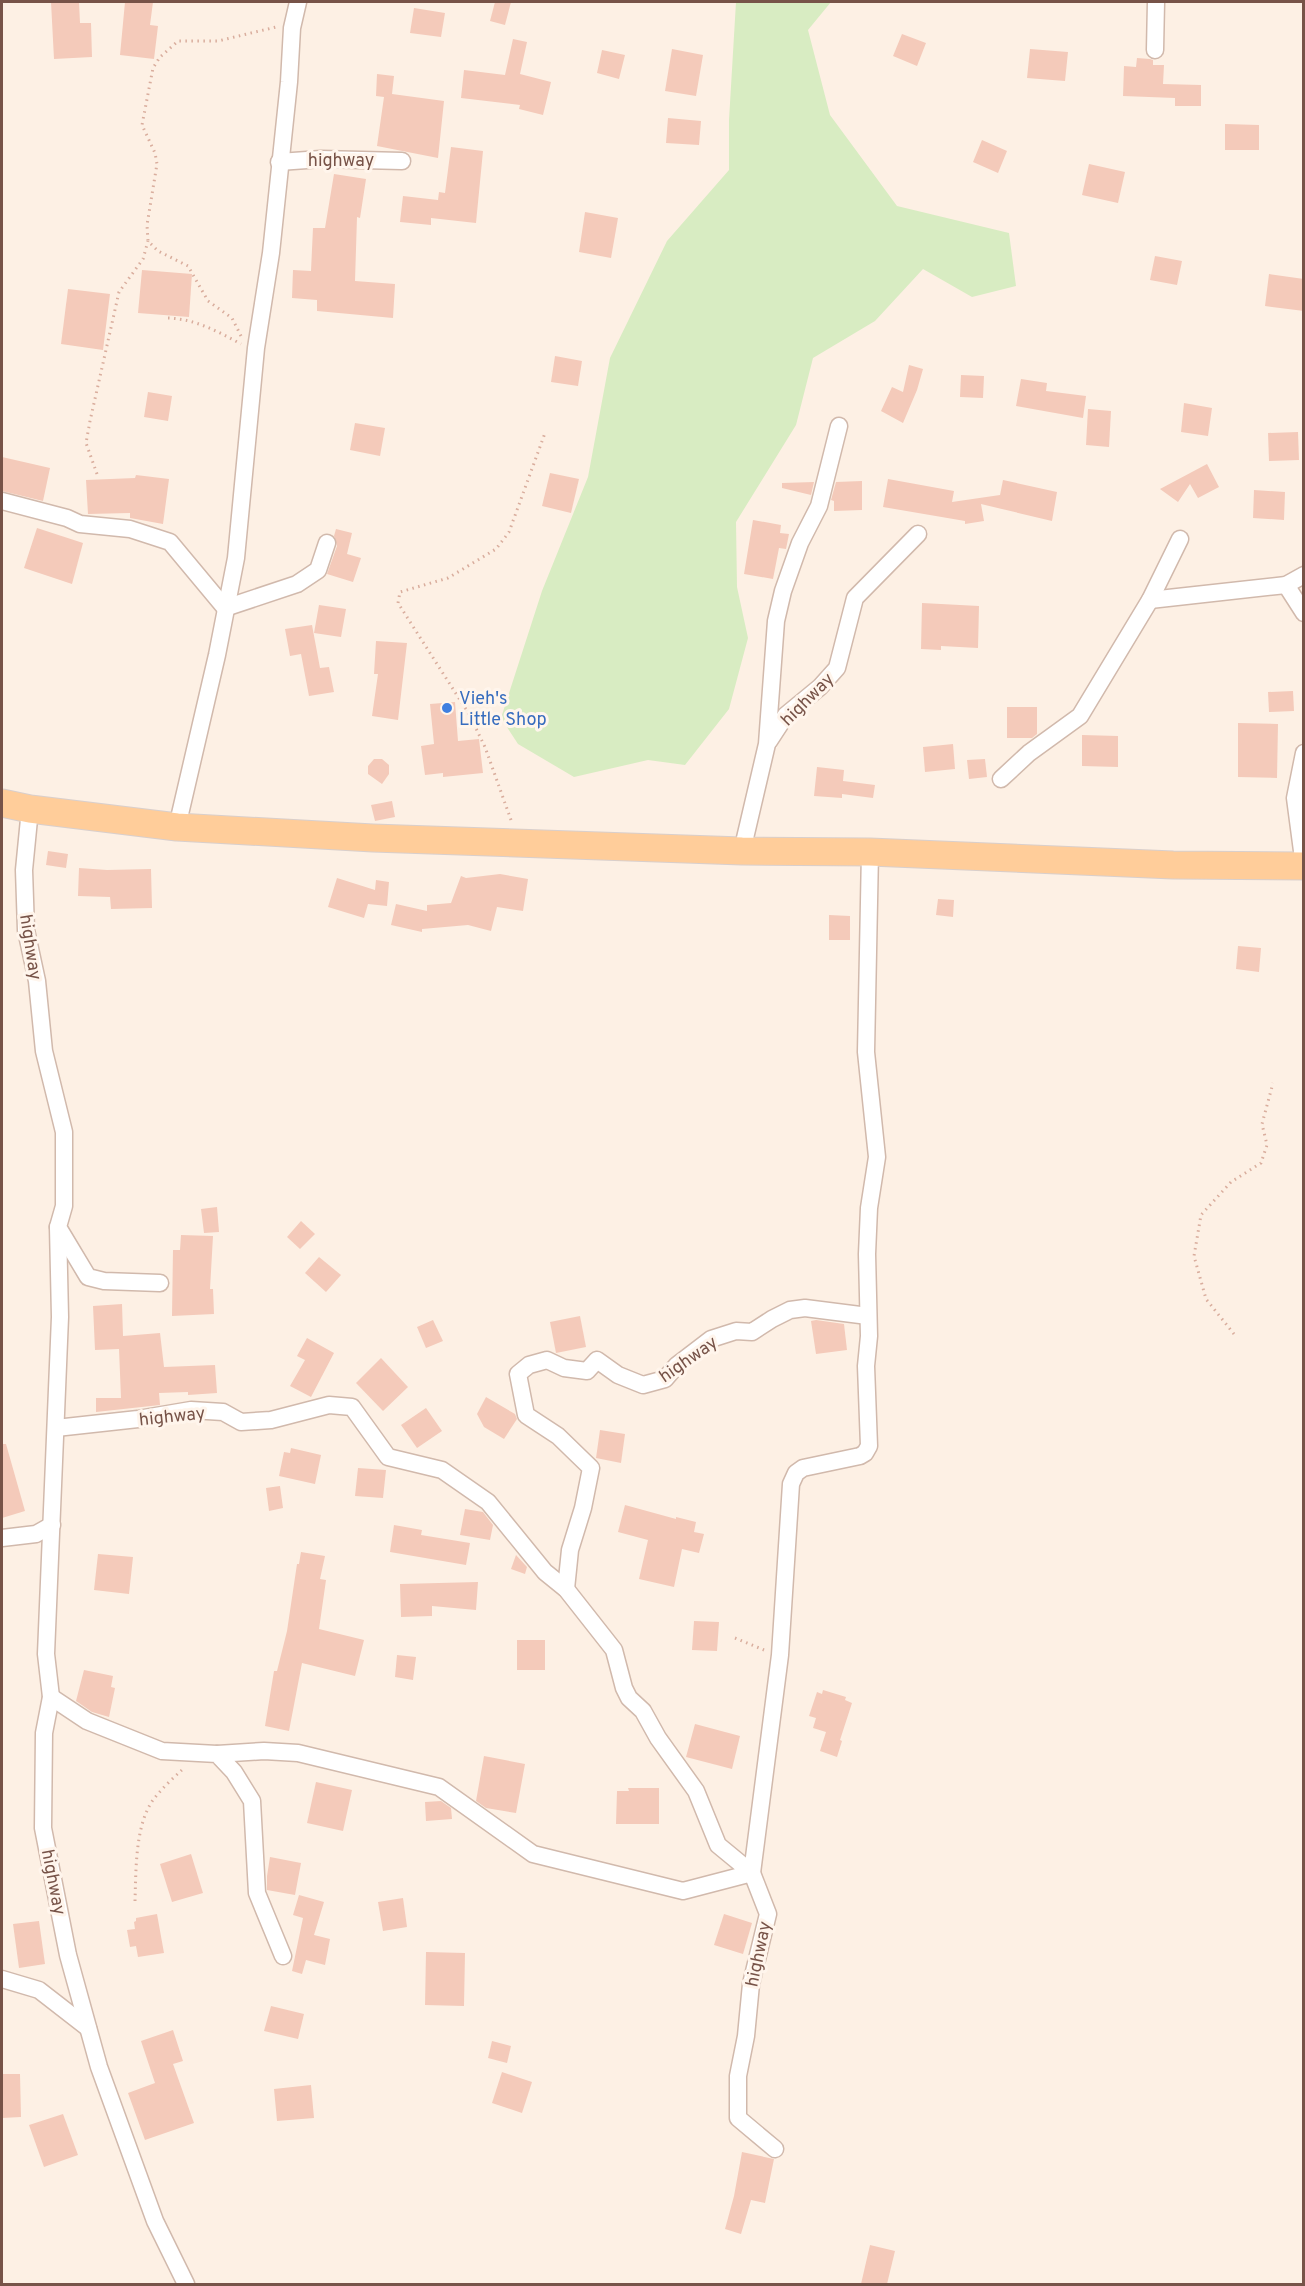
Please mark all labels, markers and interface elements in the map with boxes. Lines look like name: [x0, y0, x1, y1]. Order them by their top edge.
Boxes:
street label: highway: [308, 150, 374, 173]
street label: highway: [776, 668, 840, 732]
place label: Vieh's Little Shop: [459, 688, 547, 732]
marker: Vieh's Little Shop: [440, 701, 454, 715]
street label: highway: [13, 913, 46, 982]
street label: highway: [655, 1332, 723, 1389]
street label: highway: [138, 1403, 206, 1432]
street label: highway: [35, 1847, 70, 1917]
street label: highway: [741, 1919, 778, 1989]

